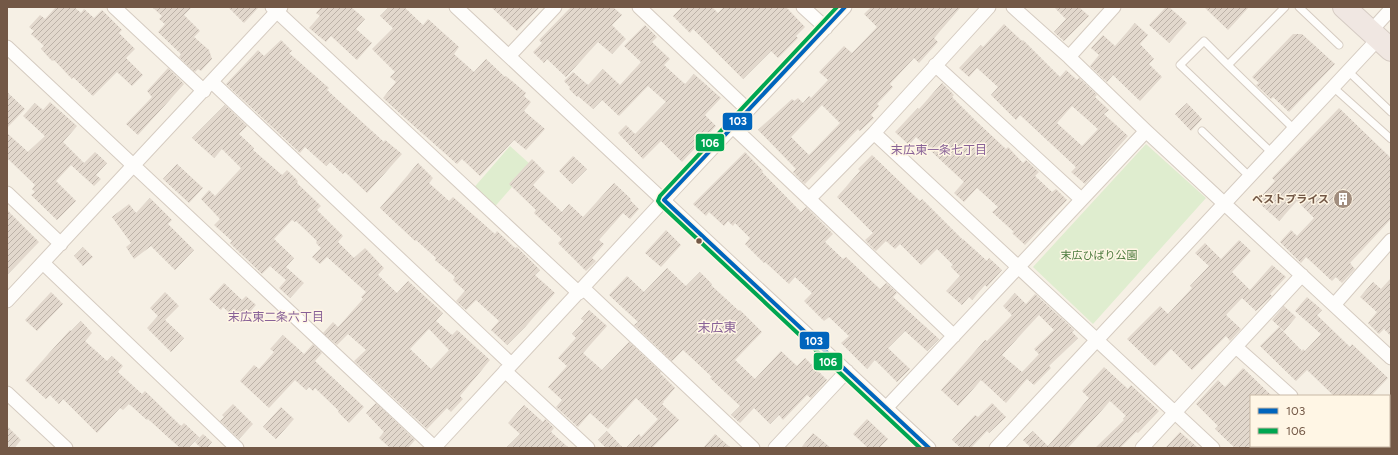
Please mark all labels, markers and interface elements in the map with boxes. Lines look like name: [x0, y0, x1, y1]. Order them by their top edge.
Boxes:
line badge: 103: [722, 112, 753, 131]
text: 103: [729, 115, 747, 128]
line badge: 106: [695, 133, 725, 152]
text: 106: [701, 137, 720, 150]
district label: 末広東一条七丁目: [891, 143, 987, 157]
building icon: ベストプライス: [1332, 188, 1354, 210]
place label: ベストプライス: [1252, 193, 1329, 206]
unlabelled marker: [694, 236, 704, 246]
park label: 末広ひばり公園: [1061, 249, 1138, 262]
district label: 末広東二条六丁目: [228, 310, 324, 324]
district label: 末広東: [697, 320, 737, 335]
line badge: 103: [799, 331, 830, 350]
text: 103: [805, 335, 823, 348]
line badge: 106: [813, 352, 843, 371]
text: 106: [819, 356, 838, 369]
legend: [1250, 395, 1390, 447]
text: 103: [1286, 404, 1305, 418]
text: 106: [1286, 424, 1306, 438]

